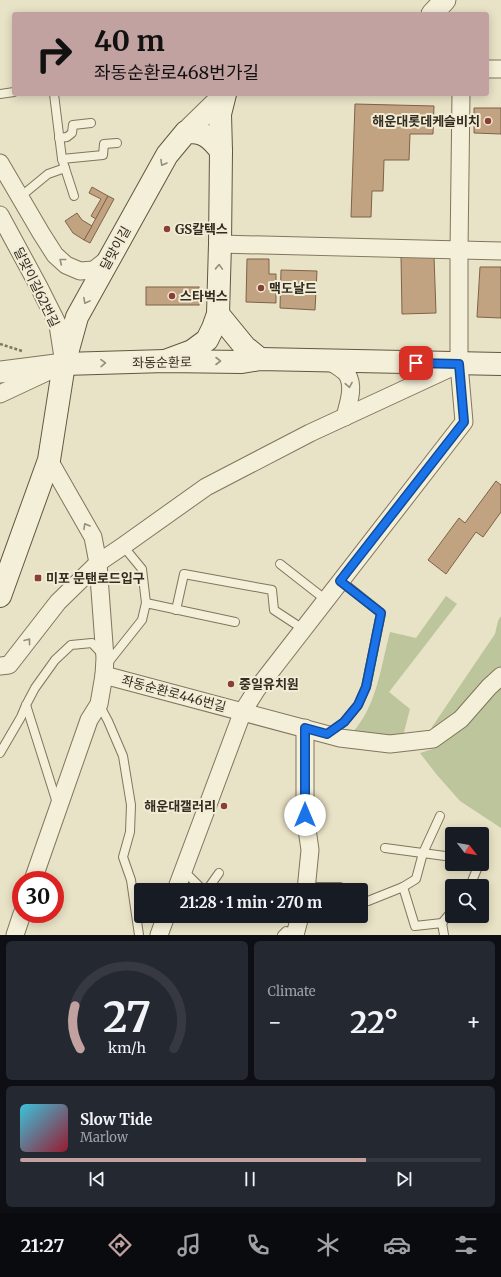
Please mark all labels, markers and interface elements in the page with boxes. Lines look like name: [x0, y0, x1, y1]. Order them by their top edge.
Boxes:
text: 40 m: [94, 23, 165, 59]
icon: right: [28, 28, 80, 80]
text: 좌동순환로468번가길: [94, 61, 259, 84]
place label: 해운대롯데케슬비치: [372, 113, 480, 130]
marker: 해운대롯데케슬비치: [483, 116, 493, 126]
one-way arrow: [160, 159, 167, 166]
place label: GS칼텍스: [175, 221, 228, 238]
street label: 달맞이길: [96, 223, 134, 273]
marker: GS칼텍스: [162, 224, 172, 234]
street label: 달맞이길62번길: [10, 244, 63, 330]
one-way arrow: [60, 259, 67, 266]
one-way arrow: [215, 264, 224, 270]
place label: 맥도날드: [269, 280, 317, 297]
marker: 맥도날드: [256, 283, 266, 293]
place label: 스타벅스: [180, 288, 228, 305]
marker: 스타벅스: [167, 291, 177, 301]
one-way arrow: [83, 297, 90, 304]
pin: [399, 346, 433, 380]
icon: arrive: [405, 352, 427, 374]
street label: 좌동순환로: [132, 353, 192, 372]
one-way arrow: [215, 357, 221, 365]
one-way arrow: [100, 359, 106, 367]
one-way arrow: [344, 381, 353, 388]
one-way arrow: [84, 523, 91, 530]
place label: 미포 문탠로드입구: [46, 570, 145, 587]
marker: 미포 문탠로드입구: [33, 573, 43, 583]
one-way arrow: [23, 639, 30, 646]
street label: 좌동순환로446번길: [120, 671, 228, 716]
place label: 중일유치원: [239, 676, 299, 693]
marker: 중일유치원: [226, 679, 236, 689]
position arrow: [284, 794, 326, 836]
place label: 해운대갤러리: [144, 798, 216, 815]
marker: 해운대갤러리: [219, 801, 229, 811]
north arrow: [445, 827, 489, 871]
map controls: [445, 827, 489, 923]
speed limit sign: 30: [12, 871, 64, 923]
button: search: [445, 879, 489, 923]
text: 21:28 · 1 min · 270 m: [180, 893, 322, 912]
text: Climate: [268, 983, 316, 1000]
text: 27: [103, 990, 151, 1042]
text: 22°: [350, 1003, 399, 1041]
text: −: [268, 1008, 282, 1036]
text: +: [466, 1008, 481, 1036]
text: km/h: [108, 1038, 146, 1056]
text: Slow Tide: [80, 1110, 152, 1129]
text: Marlow: [80, 1129, 128, 1146]
icon: previous: [86, 1168, 108, 1190]
icon: pause: [239, 1168, 261, 1190]
icon: next: [393, 1168, 415, 1190]
icon: directions: [106, 1231, 134, 1259]
icon: music: [175, 1231, 203, 1259]
icon: phone: [244, 1231, 272, 1259]
icon: climate: [314, 1231, 342, 1259]
icon: car: [383, 1231, 411, 1259]
icon: filters: [452, 1231, 480, 1259]
text: 21:27: [21, 1234, 64, 1257]

